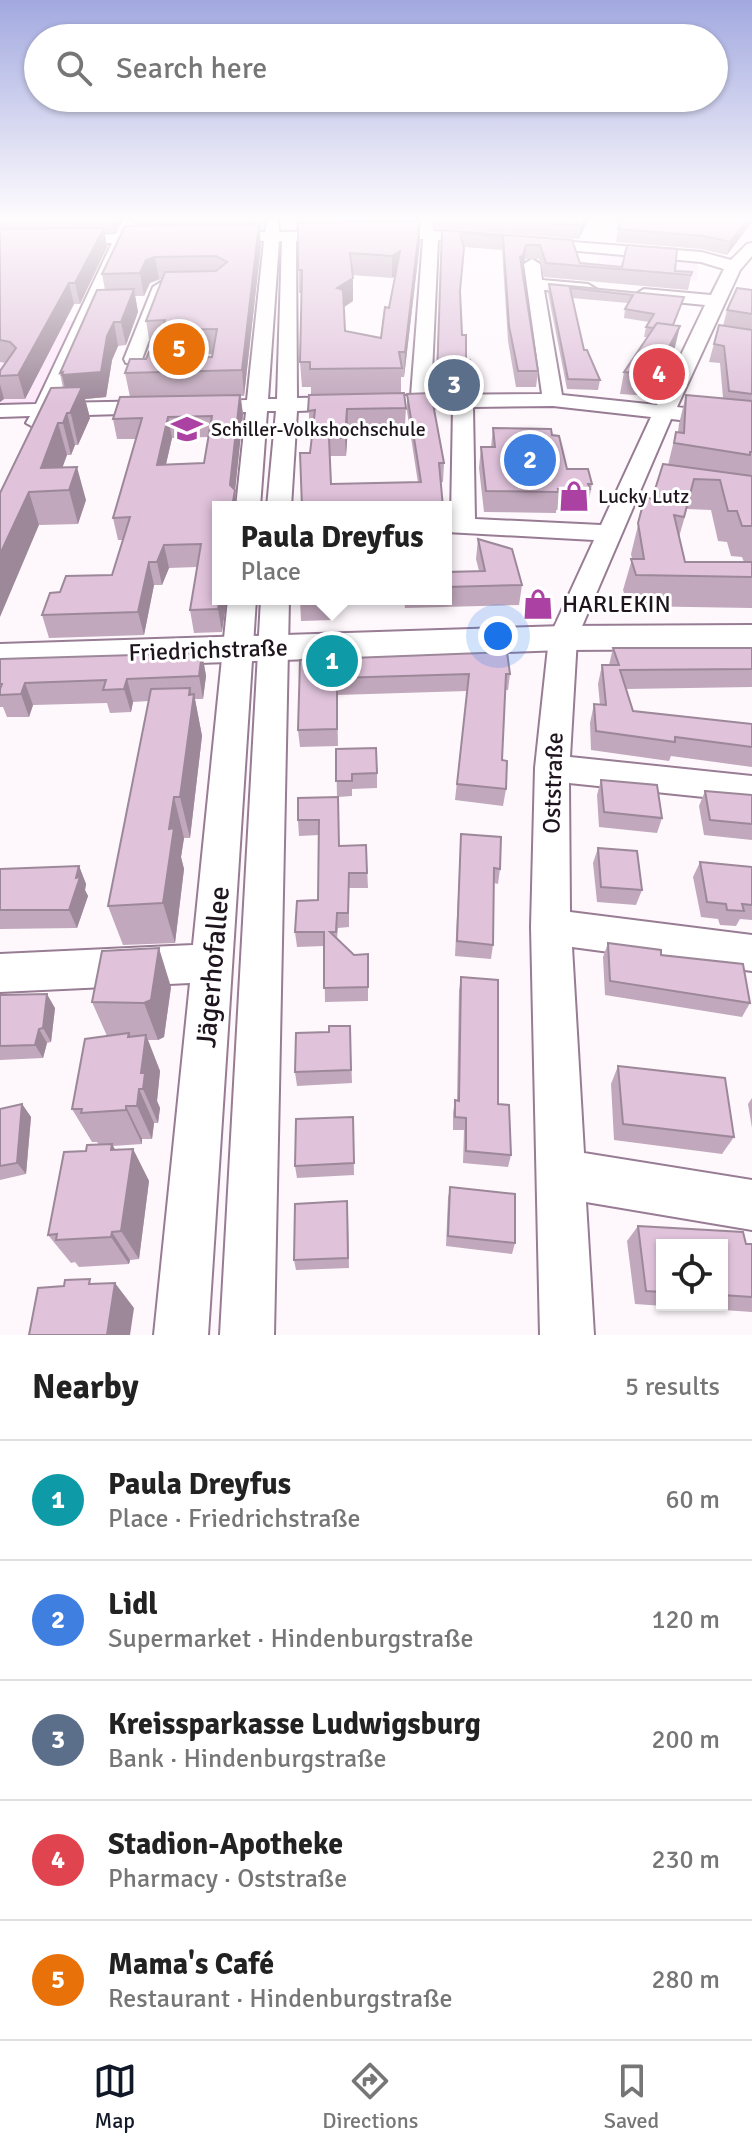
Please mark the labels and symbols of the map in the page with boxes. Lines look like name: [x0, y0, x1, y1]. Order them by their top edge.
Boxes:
pin: 5: [153, 319, 205, 379]
pin: 4: [633, 344, 685, 404]
pin: 3: [428, 355, 480, 415]
school or university icon: Schiller-Volkshochschule: [170, 412, 204, 446]
place label: Schiller-Volkshochschule: [211, 417, 426, 442]
pin: 2: [504, 430, 556, 490]
shop icon: Lucky Lutz: [557, 479, 591, 513]
place label: Lucky Lutz: [598, 484, 689, 509]
shop icon: HARLEKIN: [521, 587, 555, 621]
place label: HARLEKIN: [562, 589, 671, 619]
your location: [478, 616, 518, 656]
pin: 1: [306, 631, 358, 691]
street label: Friedrichstraße: [128, 632, 288, 668]
street label: Oststraße: [536, 732, 570, 834]
street label: Jägerhofallee: [189, 885, 237, 1049]

